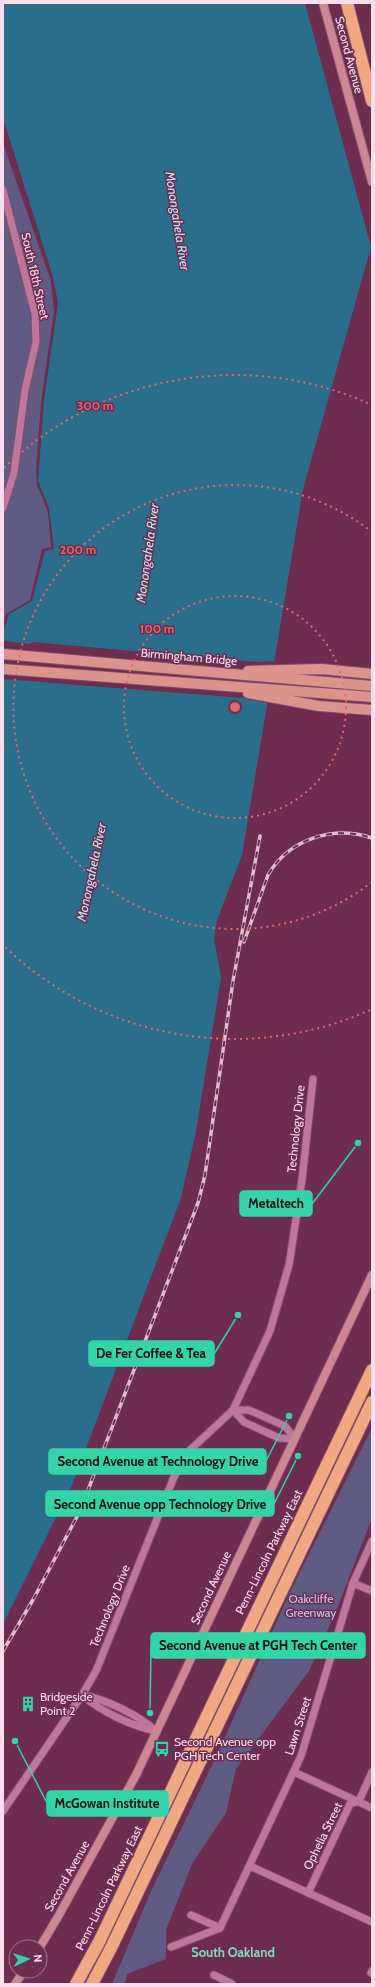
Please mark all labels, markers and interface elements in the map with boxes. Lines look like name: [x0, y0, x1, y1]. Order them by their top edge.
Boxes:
street label: Second Avenue: [332, 15, 367, 95]
water label: Monongahela River: [162, 169, 194, 273]
street label: South 18th Street: [18, 231, 53, 321]
text: 300 m: [77, 398, 113, 413]
water label: Monongahela River: [132, 501, 162, 605]
text: 200 m: [60, 542, 96, 557]
text: 100 m: [140, 621, 174, 636]
street label: Birmingham Bridge: [140, 645, 238, 668]
centre of rings: [228, 700, 242, 714]
water label: Monongahela River: [73, 820, 109, 924]
street label: Technology Drive: [283, 1084, 308, 1173]
callout: Metaltech: [240, 1191, 312, 1216]
text: Metaltech: [248, 1195, 304, 1211]
callout: De Fer Coffee & Tea: [89, 1341, 214, 1366]
text: De Fer Coffee & Tea: [96, 1345, 206, 1361]
callout: Second Avenue at Technology Drive: [49, 1449, 266, 1474]
text: Second Avenue at Technology Drive: [58, 1453, 259, 1469]
street label: Penn-Lincoln Parkway East: [232, 1487, 305, 1617]
callout: Second Avenue opp Technology Drive: [46, 1491, 274, 1516]
text: Second Avenue opp Technology Drive: [54, 1496, 266, 1512]
street label: Second Avenue: [187, 1549, 234, 1627]
street label: Technology Drive: [86, 1562, 133, 1649]
park label: Oakcliffe Greenway: [286, 1591, 336, 1620]
callout: Second Avenue at PGH Tech Center: [151, 1633, 365, 1658]
text: Second Avenue at PGH Tech Center: [159, 1637, 358, 1653]
place label: Bridgeside Point 2: [40, 1689, 93, 1718]
building icon: Bridgeside Point 2: [19, 1695, 37, 1713]
street label: Lawn Street: [281, 1695, 314, 1757]
place label: Second Avenue opp PGH Tech Center: [174, 1734, 276, 1763]
bus stop icon: Second Avenue opp PGH Tech Center: [153, 1740, 171, 1758]
callout: McGowan Institute: [47, 1791, 168, 1816]
text: McGowan Institute: [55, 1795, 160, 1811]
street label: Ophelia Street: [300, 1800, 345, 1872]
street label: Penn-Lincoln Parkway East: [72, 1823, 145, 1953]
street label: Second Avenue: [41, 1837, 92, 1914]
north arrow: [8, 1939, 48, 1979]
district label: South Oakland: [191, 1944, 275, 1960]
text: N: [31, 1954, 45, 1963]

